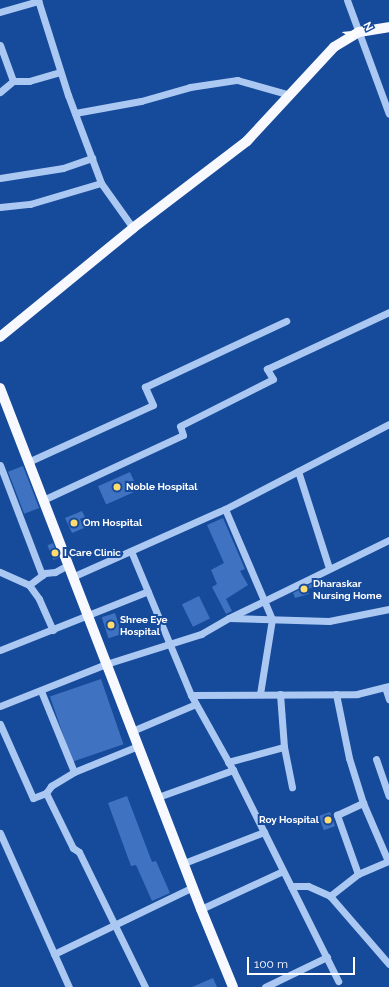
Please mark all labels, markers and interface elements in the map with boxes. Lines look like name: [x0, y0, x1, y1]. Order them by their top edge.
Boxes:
north arrow: [337, 12, 377, 52]
text: N: [360, 20, 376, 33]
marker: Noble Hospital: [111, 481, 123, 493]
place label: Noble Hospital: [126, 481, 197, 493]
marker: Om Hospital: [68, 517, 80, 529]
place label: Om Hospital: [83, 517, 142, 529]
marker: I Care Clinic: [49, 547, 61, 559]
place label: I Care Clinic: [64, 547, 121, 559]
place label: Dharaskar Nursing Home: [313, 577, 382, 600]
marker: Dharaskar Nursing Home: [298, 583, 310, 595]
place label: Shree Eye Hospital: [120, 613, 168, 636]
marker: Shree Eye Hospital: [105, 619, 117, 631]
place label: Roy Hospital: [259, 814, 319, 826]
marker: Roy Hospital: [322, 814, 334, 826]
scale bar: [249, 949, 357, 975]
text: 100 m: [254, 957, 288, 971]

